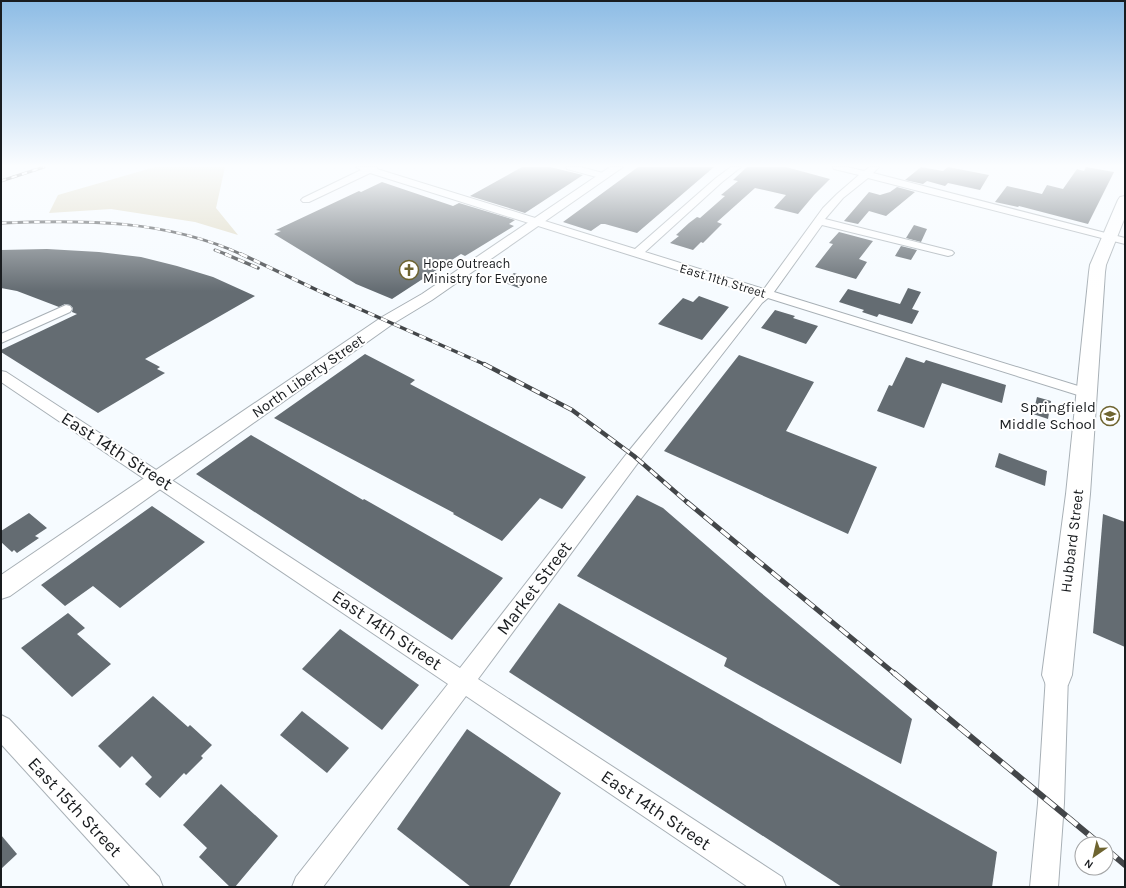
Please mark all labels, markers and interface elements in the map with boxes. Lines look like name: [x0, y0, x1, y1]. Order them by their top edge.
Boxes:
place label: Hope Outreach Ministry for Everyone: [423, 256, 548, 286]
church icon: Hope Outreach Ministry for Everyone: [398, 259, 420, 281]
street label: East 11th Street: [678, 260, 768, 301]
street label: North Liberty Street: [248, 330, 368, 422]
place label: Springfield Middle School: [999, 398, 1096, 433]
school or university icon: Springfield Middle School: [1099, 405, 1121, 427]
street label: East 14th Street: [57, 407, 177, 495]
street label: Hubbard Street: [1057, 488, 1087, 594]
street label: Market Street: [492, 537, 576, 639]
street label: East 14th Street: [328, 585, 446, 675]
street label: East 15th Street: [23, 753, 127, 861]
street label: East 14th Street: [597, 765, 715, 855]
north arrow: [1074, 836, 1114, 876]
text: N: [1082, 856, 1096, 871]

